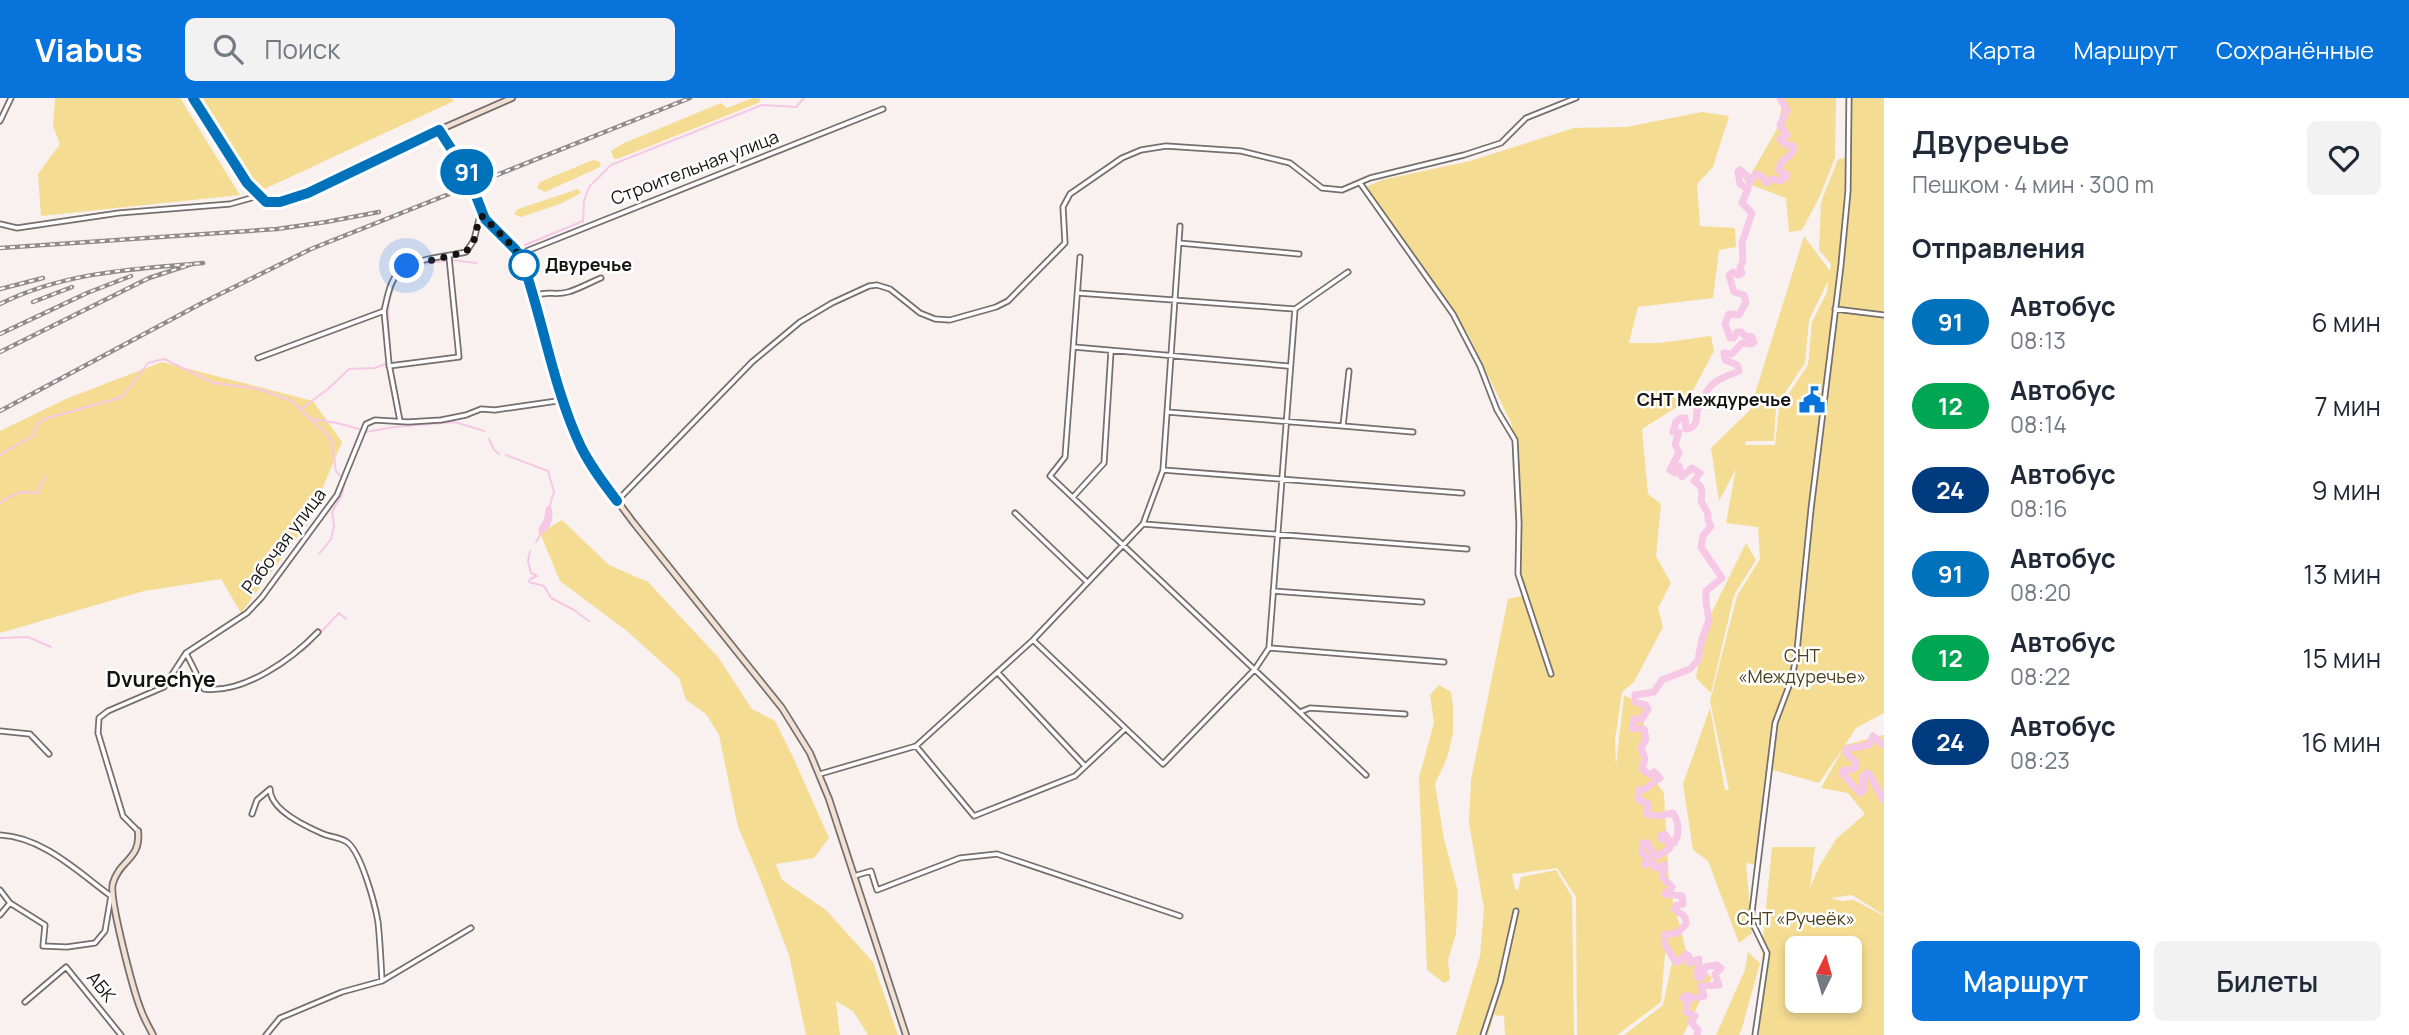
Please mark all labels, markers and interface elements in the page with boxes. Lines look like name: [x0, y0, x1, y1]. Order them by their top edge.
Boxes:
search box: [185, 18, 675, 81]
text: Viabus: [35, 27, 143, 72]
icon: search: [209, 30, 247, 68]
text: Поиск: [265, 31, 340, 67]
text: Карта: [1969, 33, 2036, 66]
text: Маршрут: [2074, 33, 2178, 66]
text: Сохранённые: [2216, 33, 2374, 66]
text: Двуречье: [1912, 119, 2069, 164]
button: heart: [2307, 121, 2381, 195]
street label: Строительная улица: [607, 124, 782, 210]
line badge: 91: [435, 149, 498, 195]
text: 91: [454, 155, 480, 188]
text: Пешком · 4 мин · 300 m: [1912, 168, 2154, 200]
text: Отправления: [1912, 230, 2085, 266]
your location: [389, 248, 424, 283]
marker: Двуречье: [509, 250, 539, 280]
place label: Двуречье: [545, 252, 632, 276]
text: Автобус: [2010, 288, 2116, 324]
text: 6 мин: [2312, 304, 2381, 340]
text: 91: [1938, 305, 1963, 338]
text: 08:13: [2010, 324, 2066, 356]
text: Автобус: [2010, 372, 2116, 408]
public building icon: СНТ Междуречье: [1797, 385, 1827, 415]
place label: СНТ Междуречье: [1637, 387, 1791, 411]
text: 7 мин: [2315, 388, 2381, 424]
text: 12: [1938, 389, 1963, 422]
text: 08:14: [2010, 408, 2067, 440]
text: Автобус: [2010, 456, 2116, 492]
text: 9 мин: [2312, 472, 2381, 508]
text: 24: [1936, 473, 1965, 506]
street label: Рабочая улица: [236, 483, 331, 598]
text: 08:16: [2010, 492, 2068, 524]
text: Автобус: [2010, 540, 2116, 576]
text: 13 мин: [2303, 556, 2381, 592]
text: 91: [1938, 557, 1963, 590]
text: 08:20: [2010, 576, 2071, 608]
text: Автобус: [2010, 624, 2116, 660]
text: 15 мин: [2303, 640, 2381, 676]
text: 12: [1938, 641, 1963, 674]
park label: СНТ «Междуречье»: [1738, 643, 1866, 688]
text: 08:22: [2010, 660, 2070, 692]
district label: Dvurechye: [106, 665, 216, 693]
text: Автобус: [2010, 708, 2116, 744]
text: 16 мин: [2301, 724, 2381, 760]
text: 24: [1936, 725, 1965, 758]
text: 08:23: [2010, 744, 2070, 776]
park label: СНТ «Ручеёк»: [1737, 906, 1855, 930]
north arrow: [1785, 936, 1862, 1013]
map controls: [1785, 936, 1862, 1013]
button: Маршрут: [1912, 941, 2140, 1021]
button: Билеты: [2154, 941, 2381, 1021]
street label: АБК: [82, 966, 122, 1007]

